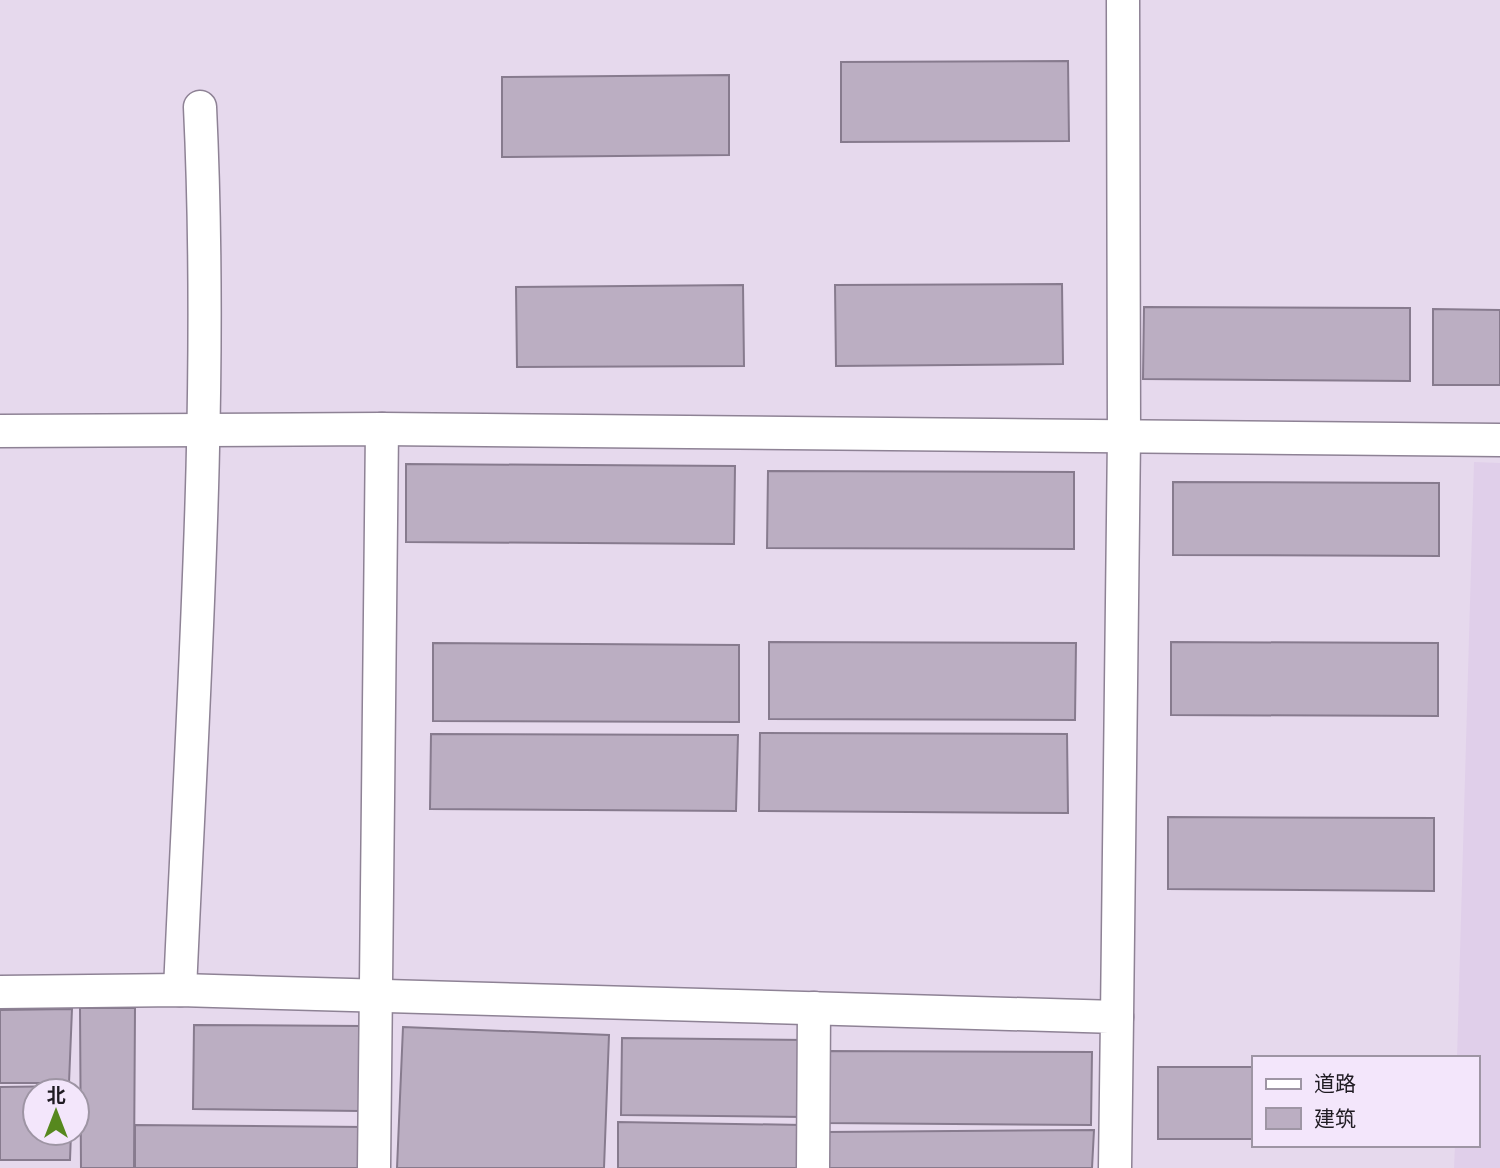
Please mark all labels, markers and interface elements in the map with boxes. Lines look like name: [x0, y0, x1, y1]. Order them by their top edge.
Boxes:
legend: [1252, 1056, 1479, 1147]
text: 道路: [1314, 1072, 1356, 1096]
north arrow: [21, 1077, 91, 1147]
text: 北: [46, 1084, 66, 1106]
text: 建筑: [1314, 1107, 1356, 1131]

